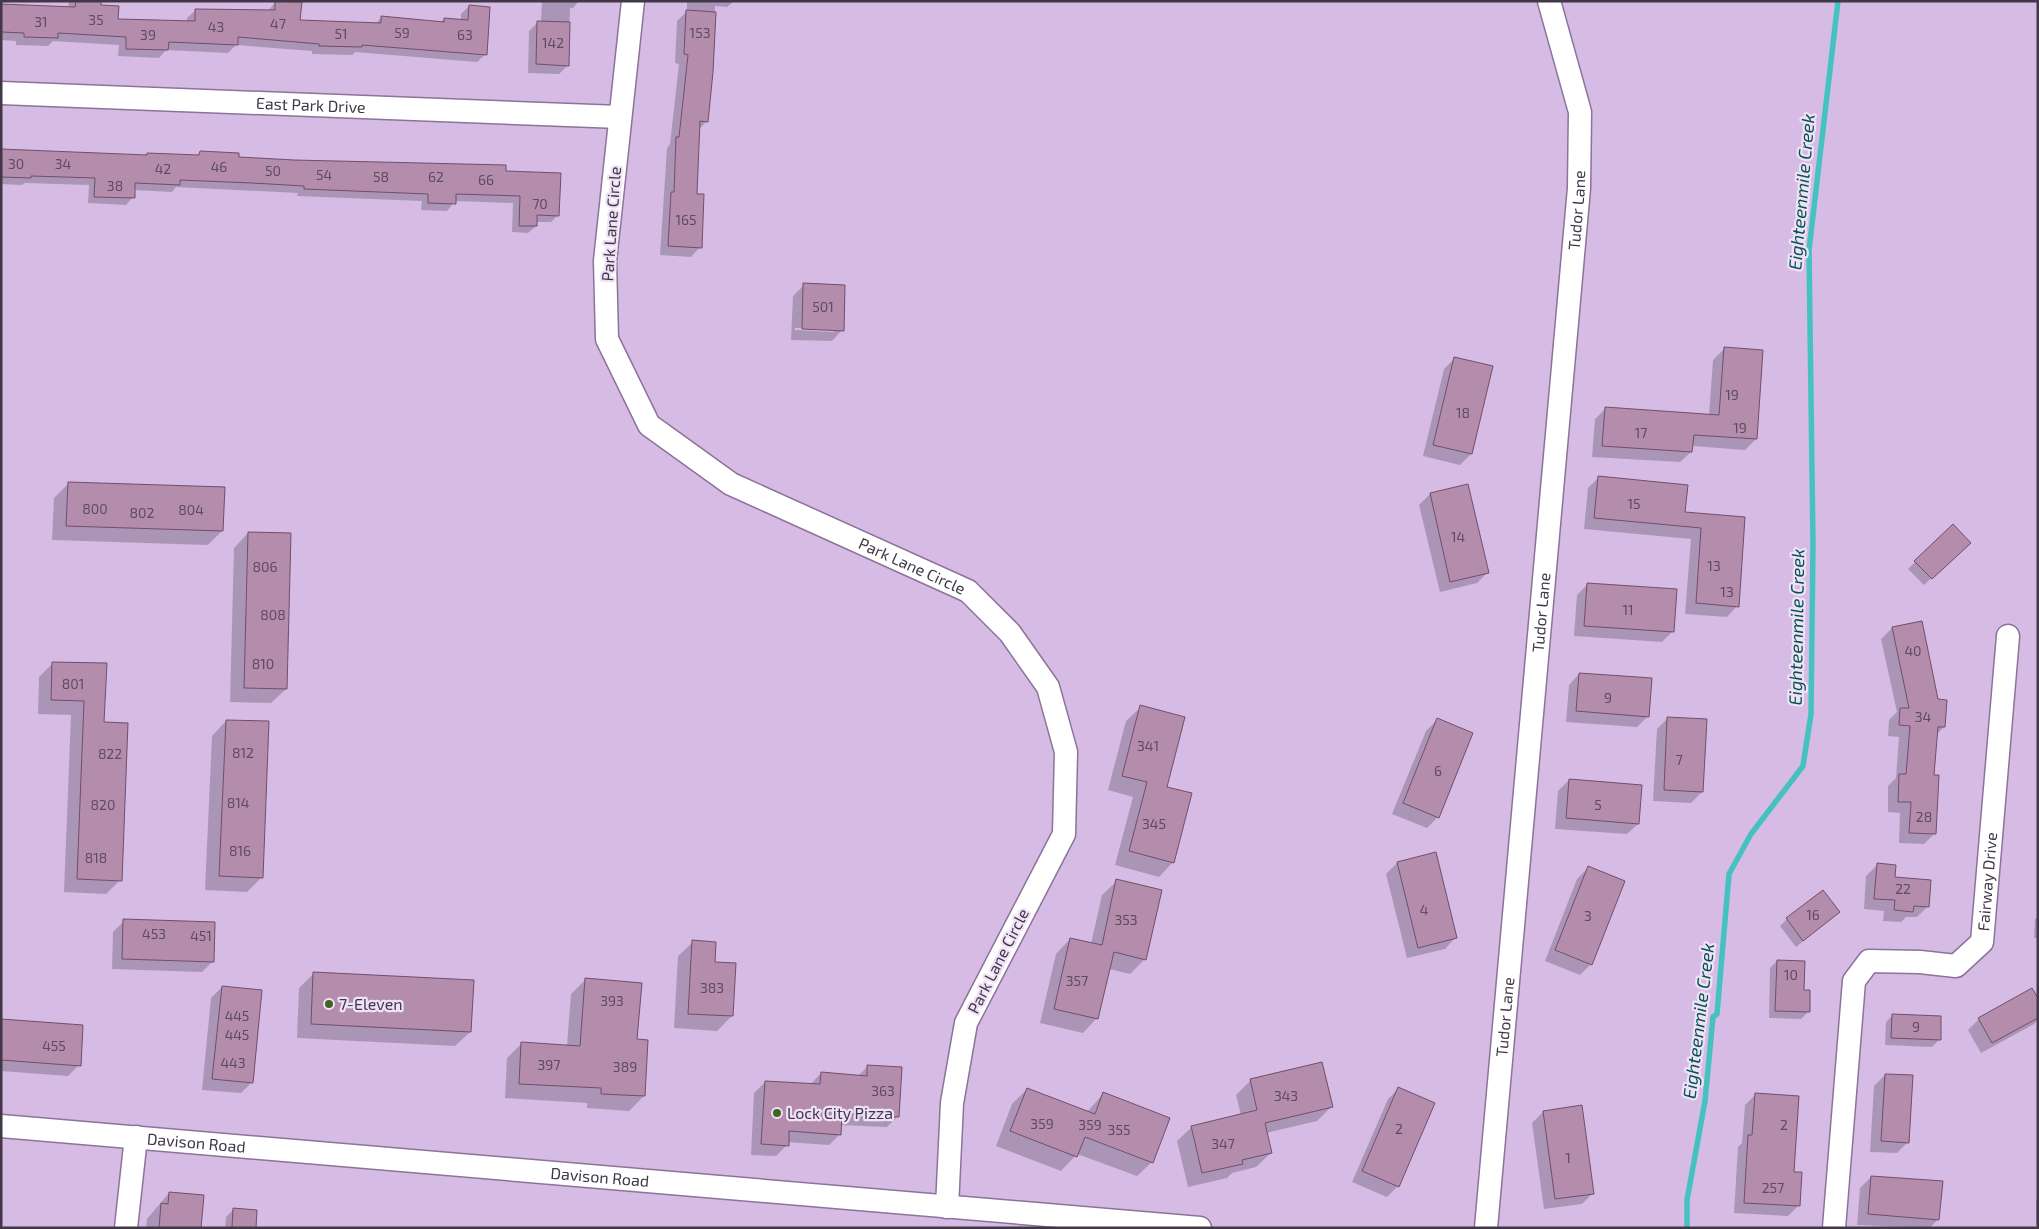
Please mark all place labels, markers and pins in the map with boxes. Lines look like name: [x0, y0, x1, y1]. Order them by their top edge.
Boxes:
place label: 7-Eleven: [339, 994, 403, 1013]
marker: 7-Eleven: [323, 998, 335, 1010]
place label: Lock City Pizza: [787, 1103, 893, 1122]
marker: Lock City Pizza: [771, 1107, 783, 1119]

